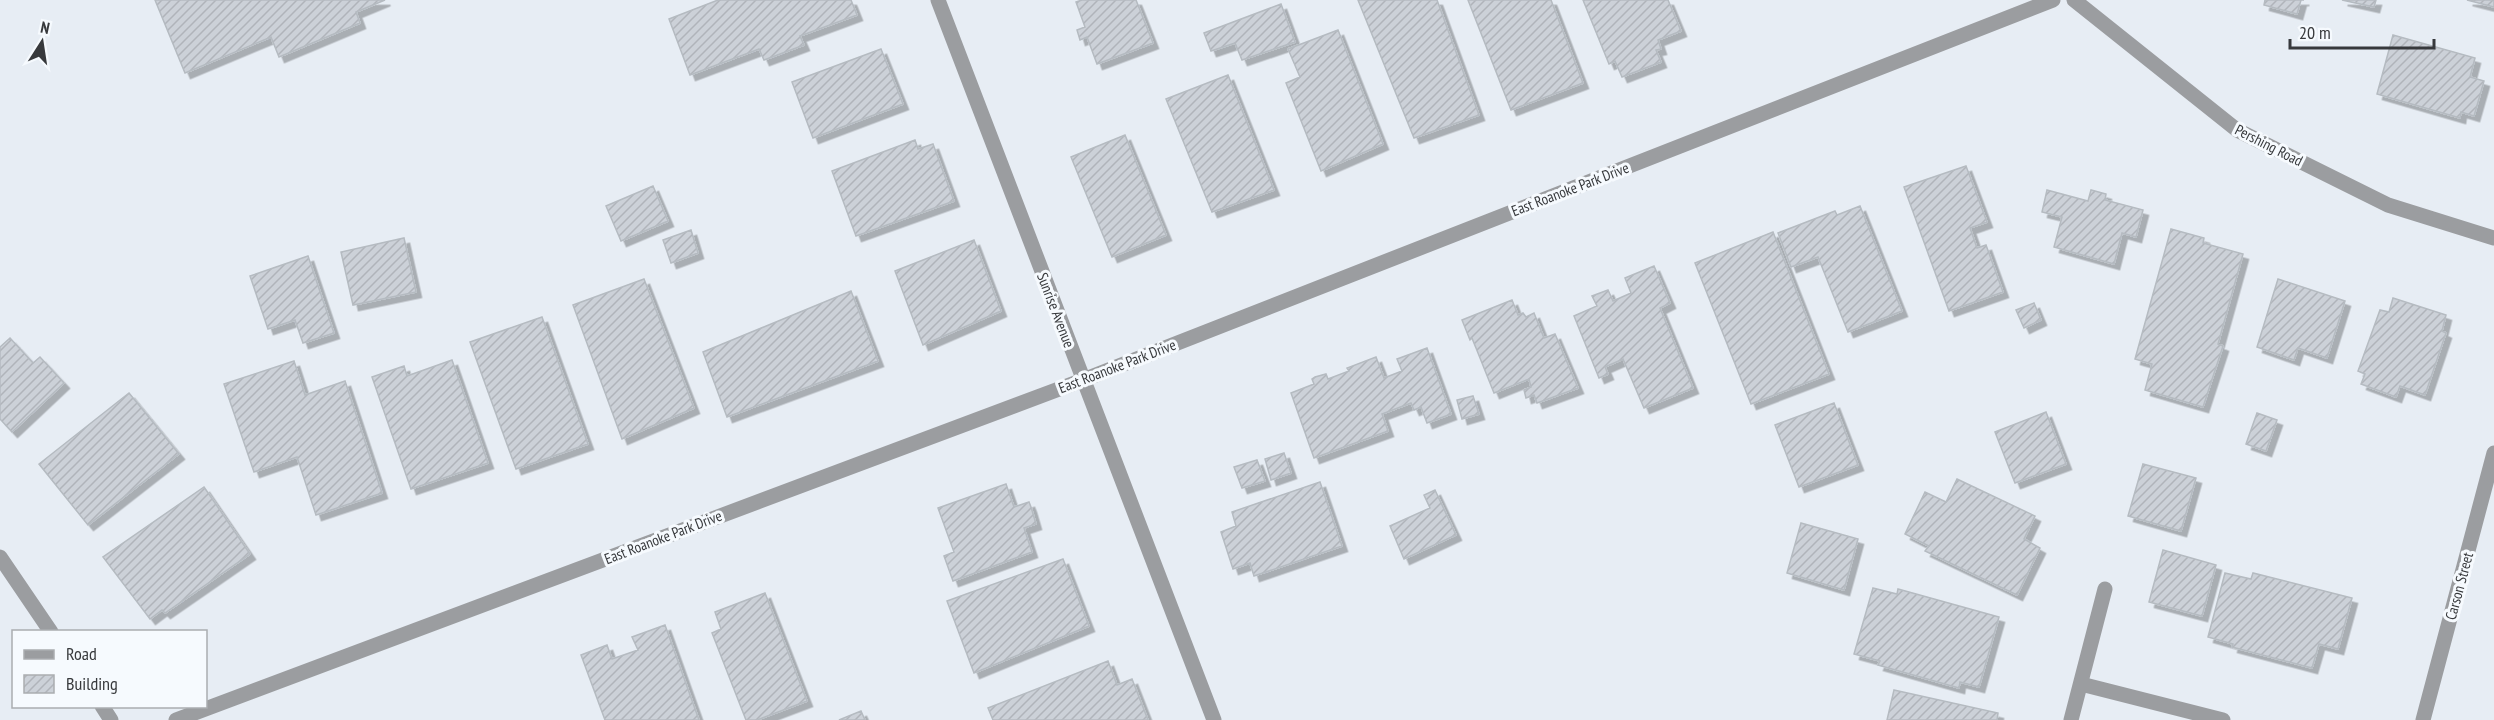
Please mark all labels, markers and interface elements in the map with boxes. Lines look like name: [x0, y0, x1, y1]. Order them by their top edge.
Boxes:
north arrow: [12, 12, 72, 72]
scale bar: [2290, 12, 2434, 50]
text: N: [39, 17, 51, 38]
text: 20 m: [2299, 21, 2331, 44]
street label: Pershing Road: [2232, 120, 2306, 170]
street label: East Roanoke Park Drive: [1509, 158, 1631, 220]
street label: Sunrise Avenue: [1033, 270, 1079, 350]
street label: East Roanoke Park Drive: [1056, 335, 1178, 397]
street label: East Roanoke Park Drive: [602, 506, 724, 568]
street label: Carson Street: [2441, 550, 2477, 622]
legend: [12, 630, 207, 708]
text: Road: [66, 642, 97, 665]
text: Building: [66, 672, 118, 695]

